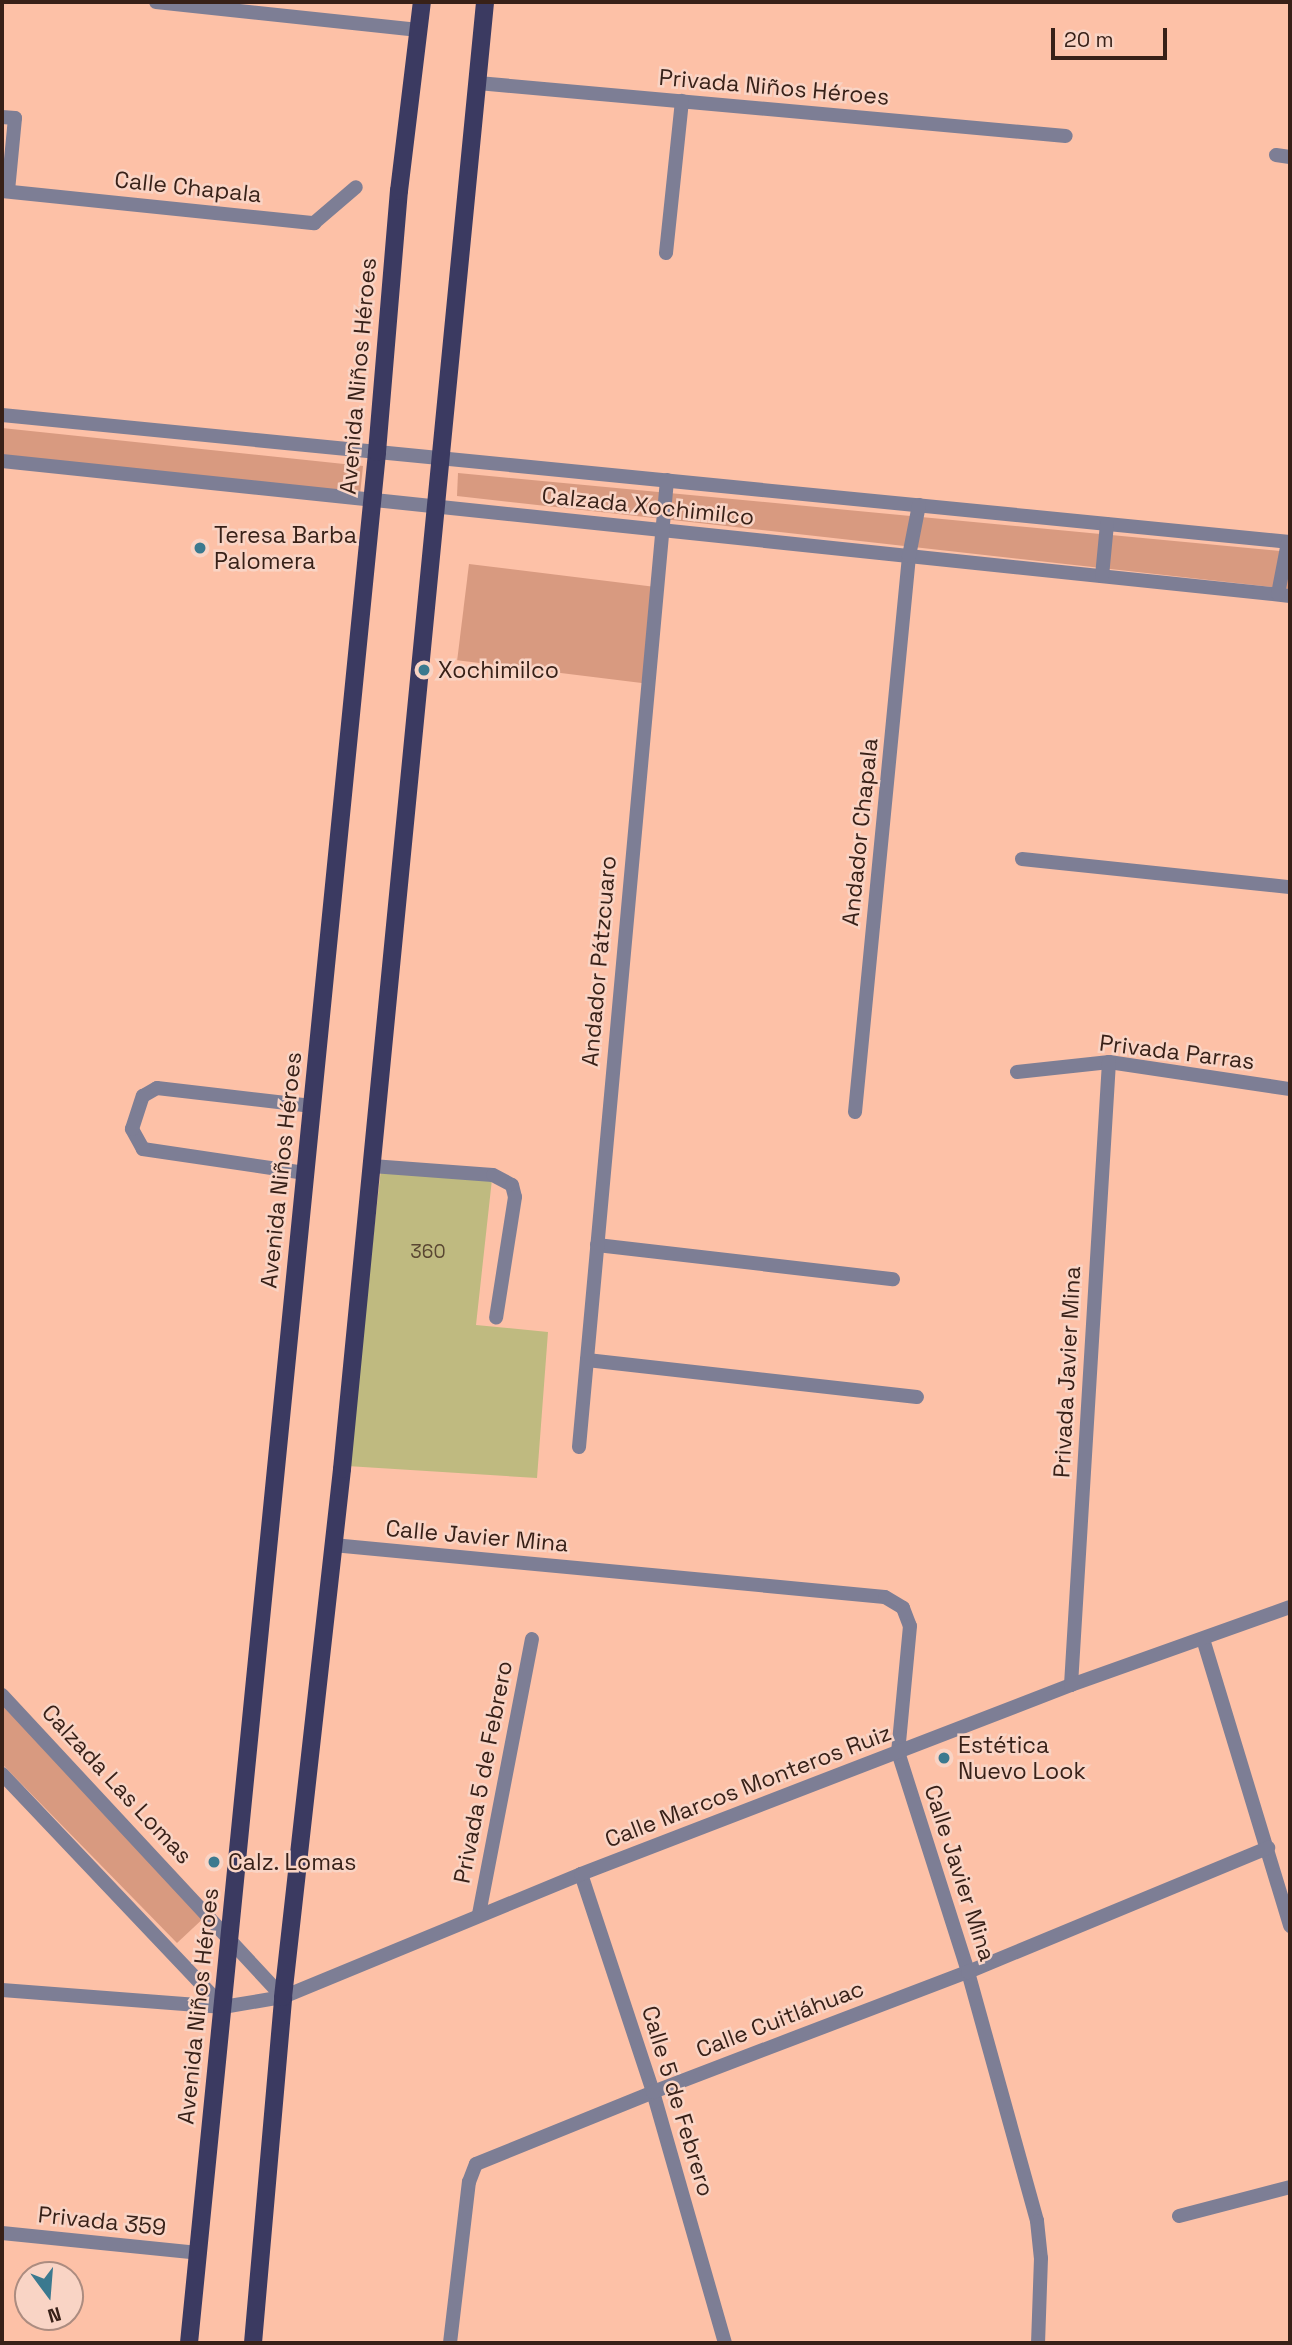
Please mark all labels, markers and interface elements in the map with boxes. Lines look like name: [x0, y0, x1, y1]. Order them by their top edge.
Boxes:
scale bar: [1054, 14, 1170, 58]
text: 20 m: [1064, 26, 1114, 53]
street label: Privada Niños Héroes: [658, 63, 890, 111]
street label: Calle Chapala: [113, 166, 263, 208]
street label: Avenida Niños Héroes: [334, 257, 382, 495]
street label: Calzada Xochimilco: [540, 481, 756, 531]
place label: Teresa Barba Palomera: [214, 521, 357, 575]
marker: Teresa Barba Palomera: [192, 540, 208, 556]
place label: Xochimilco: [438, 656, 559, 684]
marker: Xochimilco: [416, 662, 432, 678]
street label: Andador Chapala: [836, 737, 884, 927]
street label: Andador Pátzcuaro: [576, 854, 622, 1068]
street label: Privada Parras: [1098, 1029, 1256, 1075]
street label: Avenida Niños Héroes: [255, 1050, 307, 1290]
house number: 360: [410, 1241, 446, 1263]
street label: Privada Javier Mina: [1048, 1266, 1086, 1478]
street label: Calle Javier Mina: [384, 1514, 570, 1558]
street label: Privada 5 de Febrero: [448, 1658, 518, 1886]
street label: Calzada Las Lomas: [36, 1699, 198, 1869]
street label: Calle Marcos Monteros Ruiz: [601, 1719, 895, 1853]
place label: Estética Nuevo Look: [958, 1731, 1086, 1785]
marker: Estética Nuevo Look: [936, 1750, 952, 1766]
street label: Calle Javier Mina: [919, 1781, 1001, 1965]
place label: Calz. Lomas: [228, 1848, 357, 1876]
marker: Calz. Lomas: [206, 1854, 222, 1870]
street label: Avenida Niños Héroes: [172, 1886, 224, 2126]
street label: Calle Cuitláhuac: [692, 1974, 868, 2064]
street label: Calle 5 de Febrero: [636, 2002, 720, 2200]
street label: Privada 359: [37, 2201, 167, 2241]
north arrow: [14, 2261, 84, 2331]
text: N: [45, 2301, 64, 2329]

